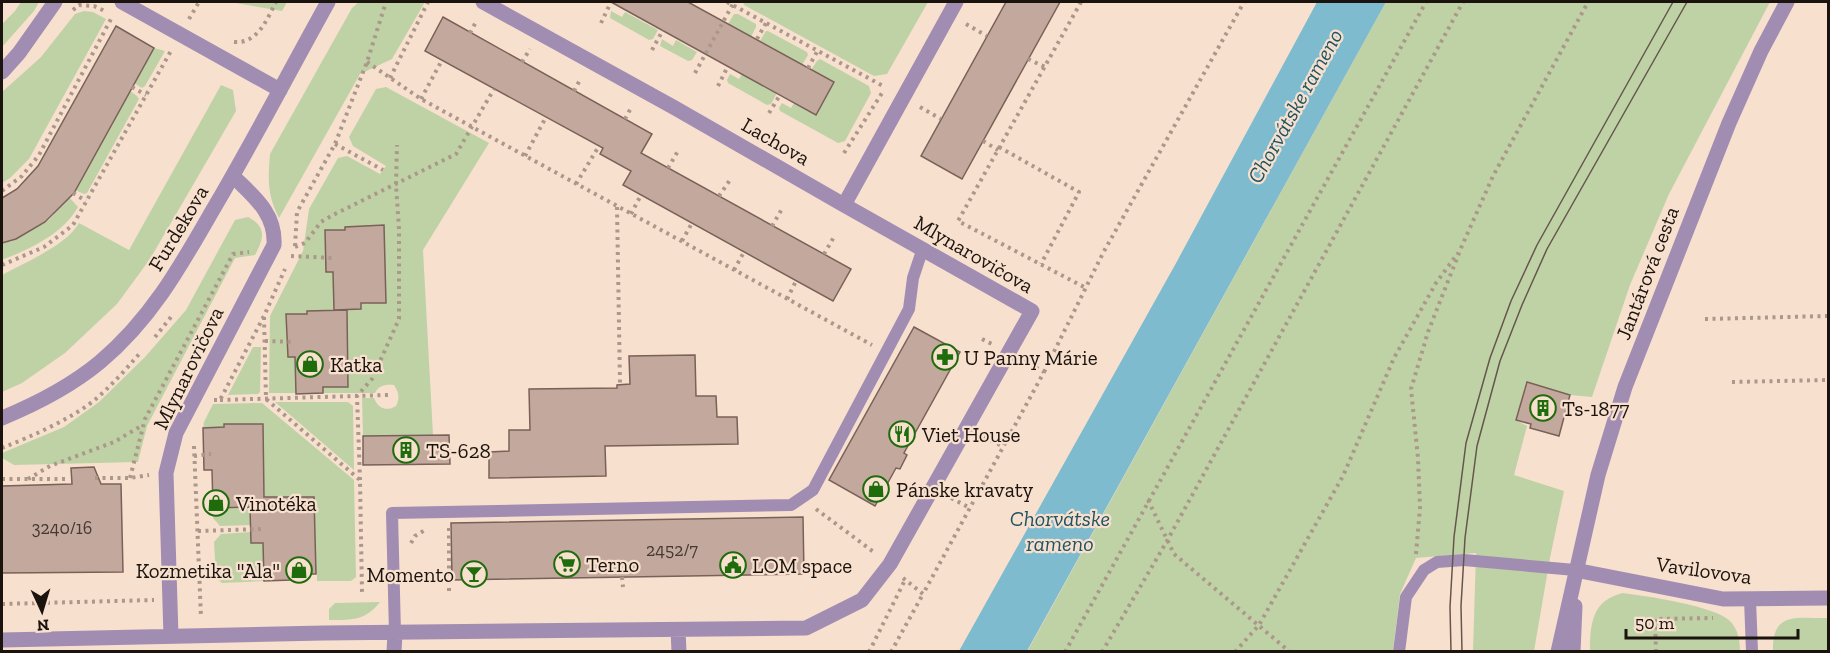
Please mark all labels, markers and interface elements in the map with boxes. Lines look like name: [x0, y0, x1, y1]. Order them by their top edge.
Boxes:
water label: Chorvátske rameno: [1241, 24, 1349, 188]
street label: Lachova: [738, 112, 814, 170]
street label: Furdekova: [143, 181, 213, 275]
street label: Jantárová cesta: [1610, 203, 1684, 343]
street label: Mlynarovičova: [910, 210, 1038, 298]
street label: Mlynarovičova: [147, 303, 229, 433]
pharmacy icon: U Panny Márie: [930, 342, 960, 372]
place label: U Panny Márie: [964, 345, 1098, 370]
shop icon: Katka: [295, 349, 325, 379]
place label: Katka: [330, 352, 382, 377]
building icon: Ts-1877: [1528, 393, 1558, 423]
place label: Ts-1877: [1562, 396, 1630, 421]
restaurant icon: Viet House: [887, 419, 917, 449]
place label: Viet House: [921, 422, 1021, 447]
building icon: TS-628: [391, 435, 421, 465]
place label: TS-628: [426, 438, 491, 463]
shop icon: Pánske kravaty: [861, 474, 891, 504]
place label: Pánske kravaty: [896, 477, 1034, 502]
shop icon: Vinotéka: [201, 488, 231, 518]
place label: Vinotéka: [235, 491, 317, 516]
water label: Chorvátske rameno: [1010, 505, 1110, 557]
house number: 3240/16: [32, 517, 92, 539]
house number: 2452/7: [646, 539, 699, 561]
supermarket icon: Terno: [552, 549, 582, 579]
public building icon: LOM space: [718, 550, 748, 580]
street label: Vavilovova: [1654, 551, 1753, 589]
place label: Terno: [586, 552, 639, 577]
place label: LOM space: [752, 553, 852, 578]
shop icon: Kozmetika "Ala": [284, 555, 314, 585]
place label: Kozmetika "Ala": [136, 558, 280, 583]
bar icon: Momento: [459, 559, 489, 589]
place label: Momento: [367, 562, 454, 587]
north arrow: [12, 581, 72, 641]
scale bar: [1626, 602, 1798, 640]
text: 50 m: [1635, 612, 1675, 634]
text: N: [36, 616, 50, 635]

